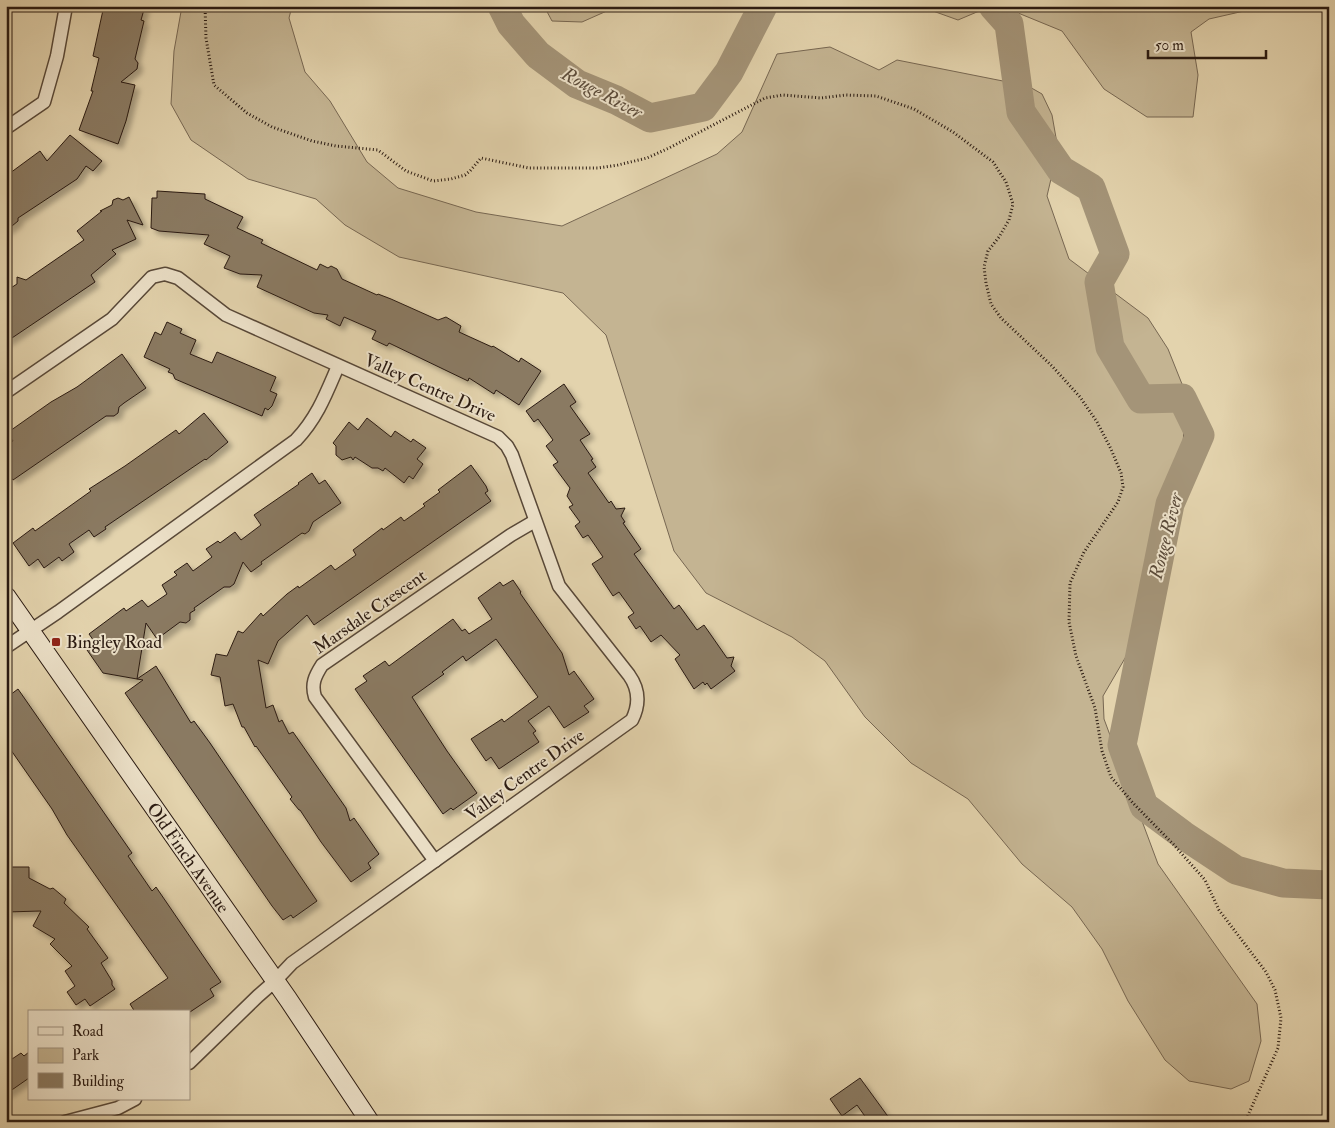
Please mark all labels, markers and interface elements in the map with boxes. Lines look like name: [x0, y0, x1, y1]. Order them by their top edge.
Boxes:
scale bar: [1148, 28, 1265, 60]
text: 50 m: [1155, 36, 1184, 55]
water label: Rouge River: [557, 61, 647, 125]
street label: Valley Centre Drive: [361, 349, 500, 428]
water label: Rouge River: [1143, 490, 1189, 583]
street label: Marsdale Crescent: [309, 564, 431, 660]
place label: Bingley Road: [66, 631, 162, 654]
marker: Bingley Road: [50, 636, 62, 648]
street label: Valley Centre Drive: [461, 724, 590, 826]
street label: Old Finch Avenue: [141, 798, 235, 918]
legend: [28, 1010, 190, 1100]
text: Road: [72, 1022, 104, 1041]
text: Park: [72, 1046, 99, 1065]
text: Building: [72, 1072, 124, 1091]

